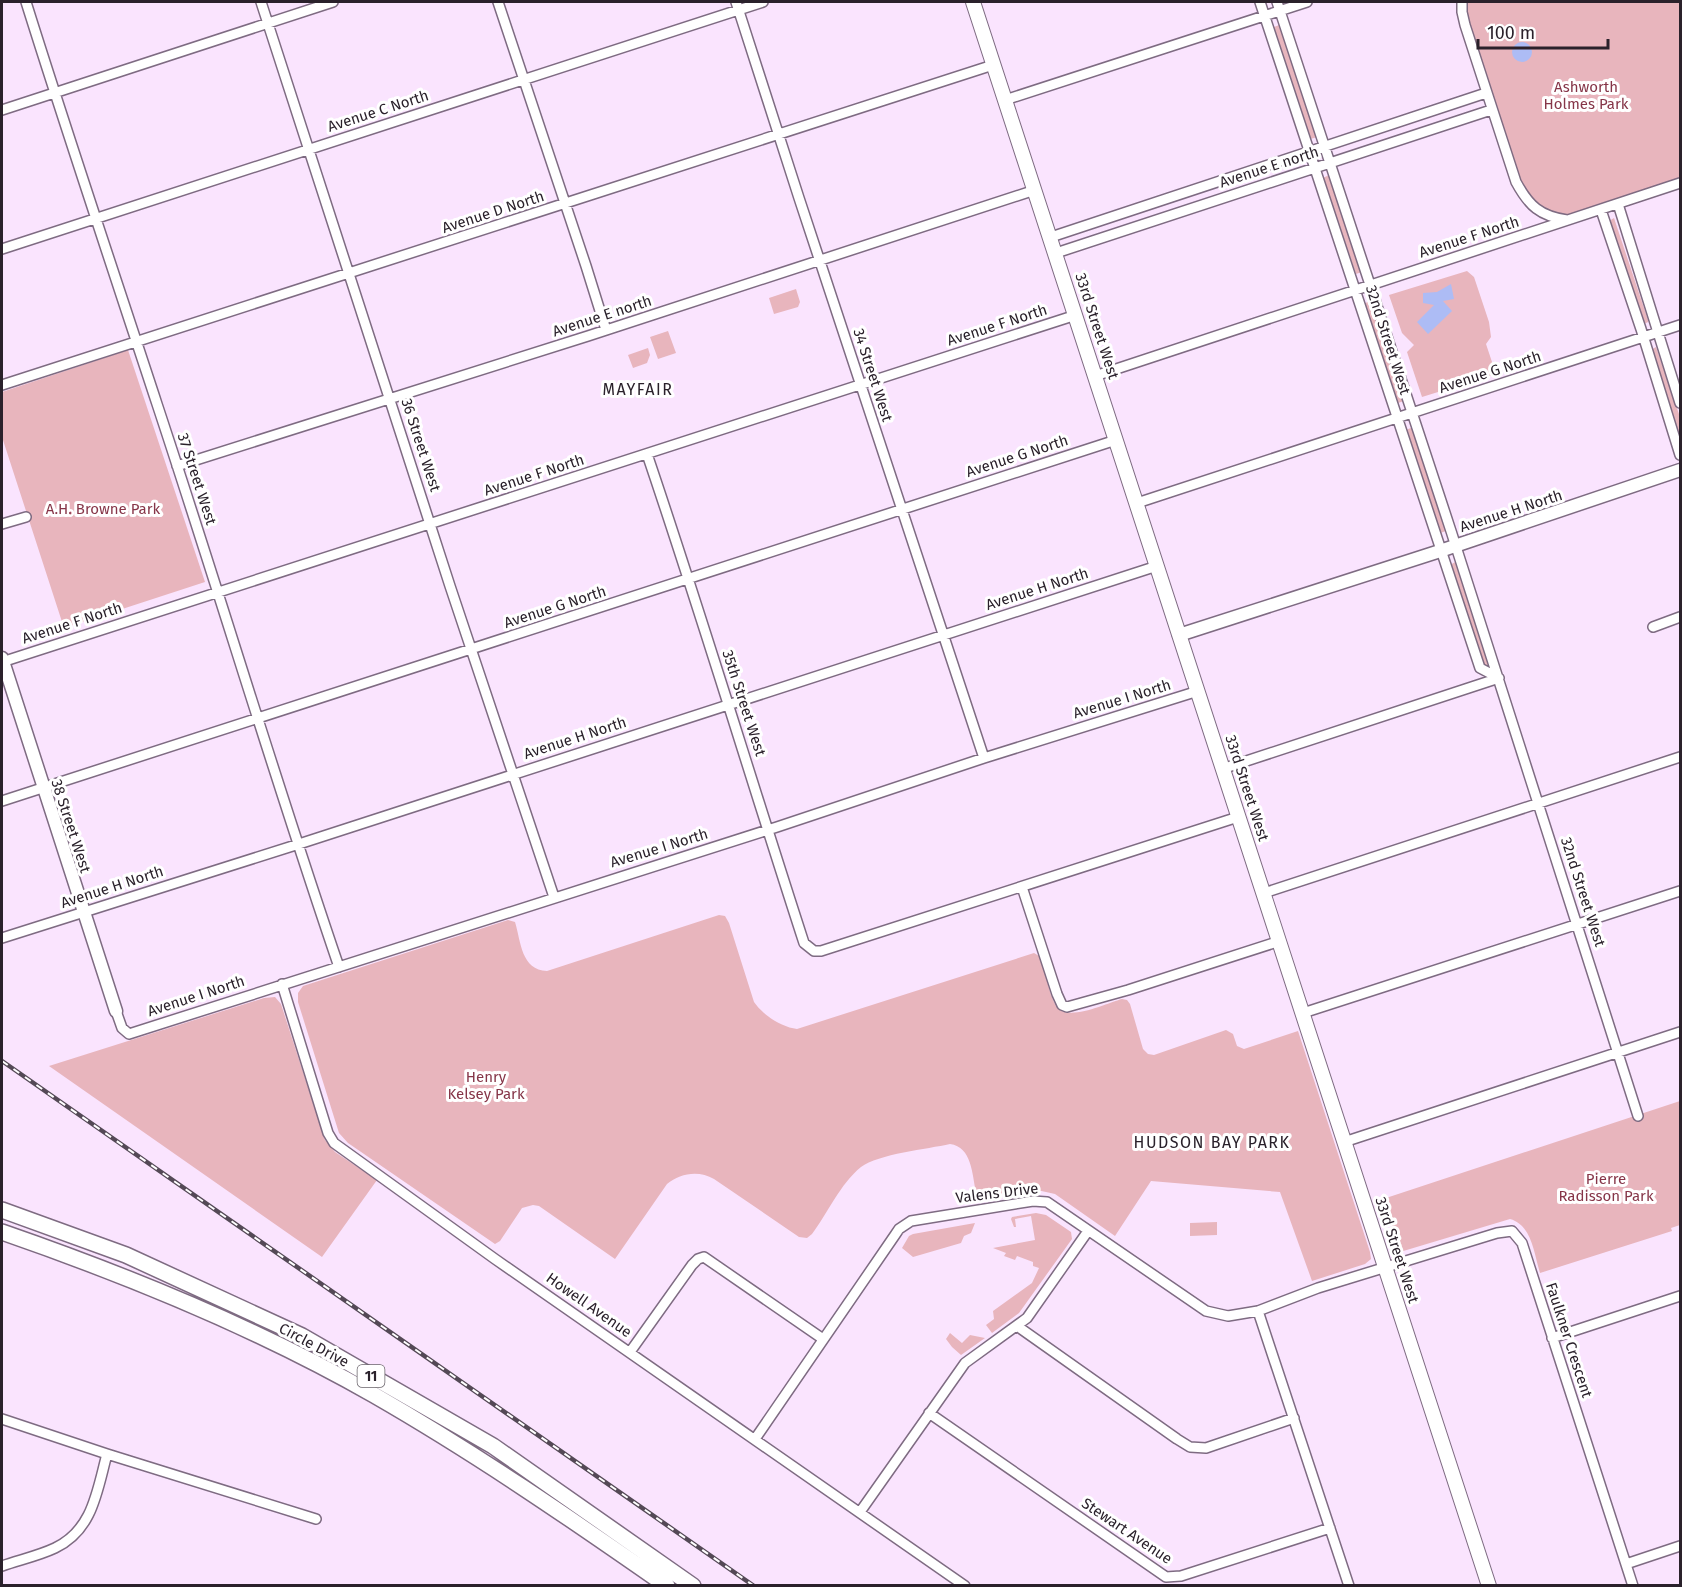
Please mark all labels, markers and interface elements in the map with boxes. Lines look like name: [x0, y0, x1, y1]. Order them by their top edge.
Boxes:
scale bar: [1478, 12, 1608, 50]
text: 100 m: [1487, 22, 1535, 44]
park label: Ashworth Holmes Park: [1544, 78, 1629, 113]
street label: Avenue C North: [325, 86, 431, 136]
street label: Avenue E north: [1217, 142, 1321, 192]
street label: Avenue D North: [440, 187, 546, 237]
street label: Avenue F North: [1417, 212, 1521, 262]
street label: 33rd Street West: [1071, 271, 1123, 382]
street label: 32nd Street West: [1362, 283, 1414, 398]
street label: Avenue E north: [550, 291, 654, 341]
street label: Avenue F North: [945, 300, 1049, 350]
street label: 34 Street West: [849, 326, 897, 424]
street label: Avenue G North: [1437, 347, 1543, 397]
district label: MAYFAIR: [603, 380, 673, 399]
street label: 36 Street West: [397, 396, 445, 494]
street label: 37 Street West: [174, 431, 221, 528]
street label: Avenue G North: [964, 431, 1070, 481]
street label: Avenue F North: [482, 450, 586, 500]
street label: Avenue H North: [1457, 486, 1565, 536]
park label: A.H. Browne Park: [46, 500, 161, 518]
street label: Avenue H North: [983, 564, 1091, 614]
street label: Avenue G North: [502, 582, 608, 632]
street label: Avenue F North: [20, 598, 124, 648]
street label: 35th Street West: [718, 648, 770, 759]
street label: Avenue I North: [1071, 676, 1173, 722]
street label: Avenue H North: [521, 713, 629, 763]
street label: 33rd Street West: [1221, 733, 1273, 844]
street label: 38 Street West: [47, 777, 95, 876]
street label: Avenue I North: [608, 825, 710, 871]
street label: 32nd Street West: [1557, 835, 1609, 950]
street label: Avenue H North: [58, 862, 166, 912]
street label: Avenue I North: [145, 972, 247, 1020]
park label: Henry Kelsey Park: [447, 1068, 525, 1103]
district label: HUDSON BAY PARK: [1134, 1133, 1290, 1152]
park label: Pierre Radisson Park: [1558, 1170, 1654, 1205]
street label: Valens Drive: [955, 1179, 1039, 1207]
street label: 33rd Street West: [1371, 1195, 1423, 1306]
street label: Howell Avenue: [543, 1269, 635, 1341]
street label: Faulkner Crescent: [1542, 1280, 1596, 1400]
street label: Circle Drive: [276, 1319, 352, 1371]
road number: 11: [358, 1365, 385, 1387]
street label: Stewart Avenue: [1078, 1494, 1176, 1568]

